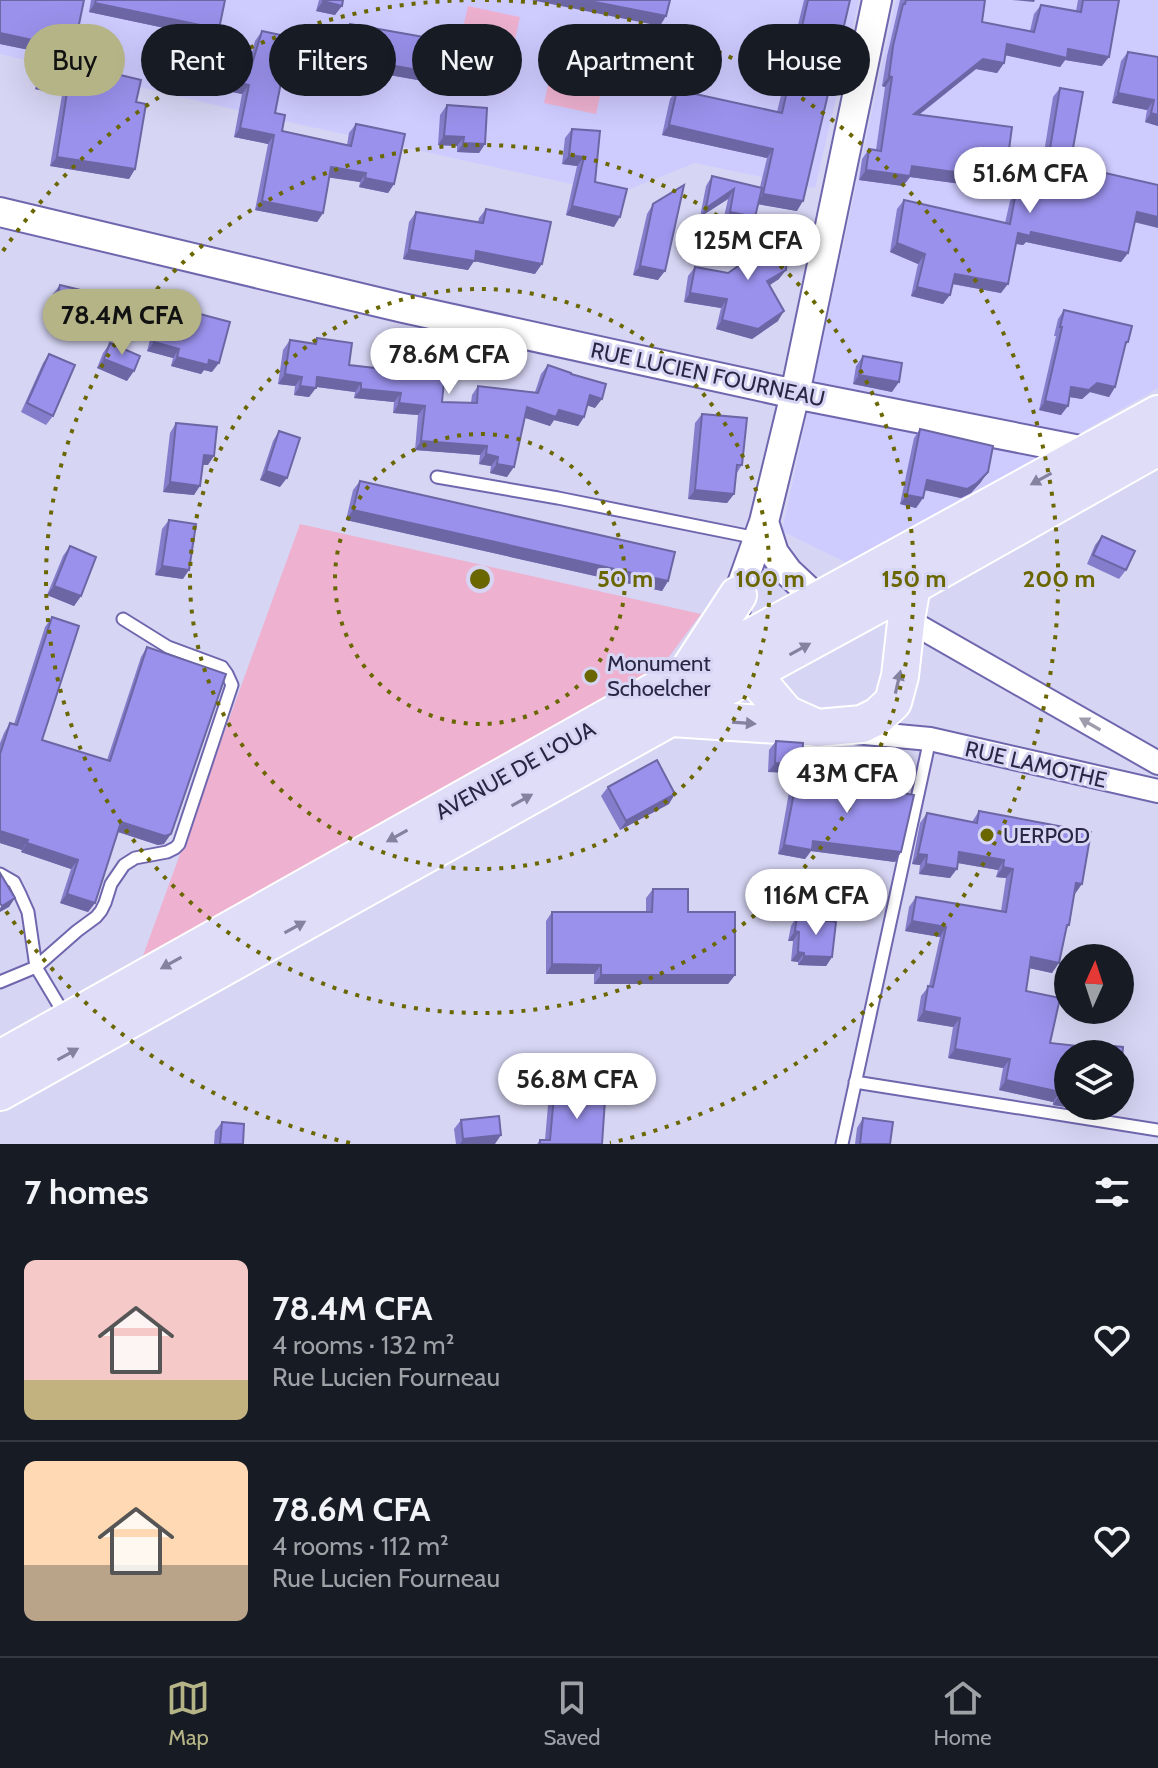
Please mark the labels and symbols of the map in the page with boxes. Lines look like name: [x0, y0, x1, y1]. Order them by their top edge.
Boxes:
pin: 51.6M CFA: [938, 147, 1122, 215]
pin: 125M CFA: [665, 214, 831, 282]
pin: 78.4M CFA: [30, 289, 214, 357]
pin: 78.6M CFA: [357, 328, 541, 396]
street label: RUE LUCIEN FOURNEAU: [588, 336, 828, 413]
one-way arrow: [1030, 472, 1052, 486]
text: 50 m: [597, 564, 653, 593]
text: 100 m: [735, 564, 805, 593]
text: 150 m: [882, 564, 946, 593]
text: 200 m: [1023, 564, 1095, 593]
centre of rings: [466, 565, 494, 593]
one-way arrow: [788, 642, 811, 655]
place label: Monument Schoelcher: [607, 650, 711, 702]
marker: Monument Schoelcher: [582, 667, 600, 685]
one-way arrow: [892, 669, 905, 694]
street label: AVENUE DE L'OUA: [431, 715, 600, 826]
one-way arrow: [732, 717, 757, 730]
one-way arrow: [1079, 717, 1101, 731]
street label: RUE LAMOTHE: [962, 735, 1109, 794]
pin: 43M CFA: [773, 747, 921, 815]
one-way arrow: [511, 793, 533, 807]
place label: UERPOD: [1003, 822, 1090, 849]
marker: UERPOD: [978, 826, 996, 844]
one-way arrow: [386, 829, 408, 843]
pin: 116M CFA: [733, 869, 899, 937]
one-way arrow: [284, 920, 306, 934]
north arrow: [1054, 944, 1134, 1024]
one-way arrow: [159, 956, 182, 970]
one-way arrow: [57, 1047, 79, 1061]
pin: 56.8M CFA: [485, 1053, 669, 1121]

